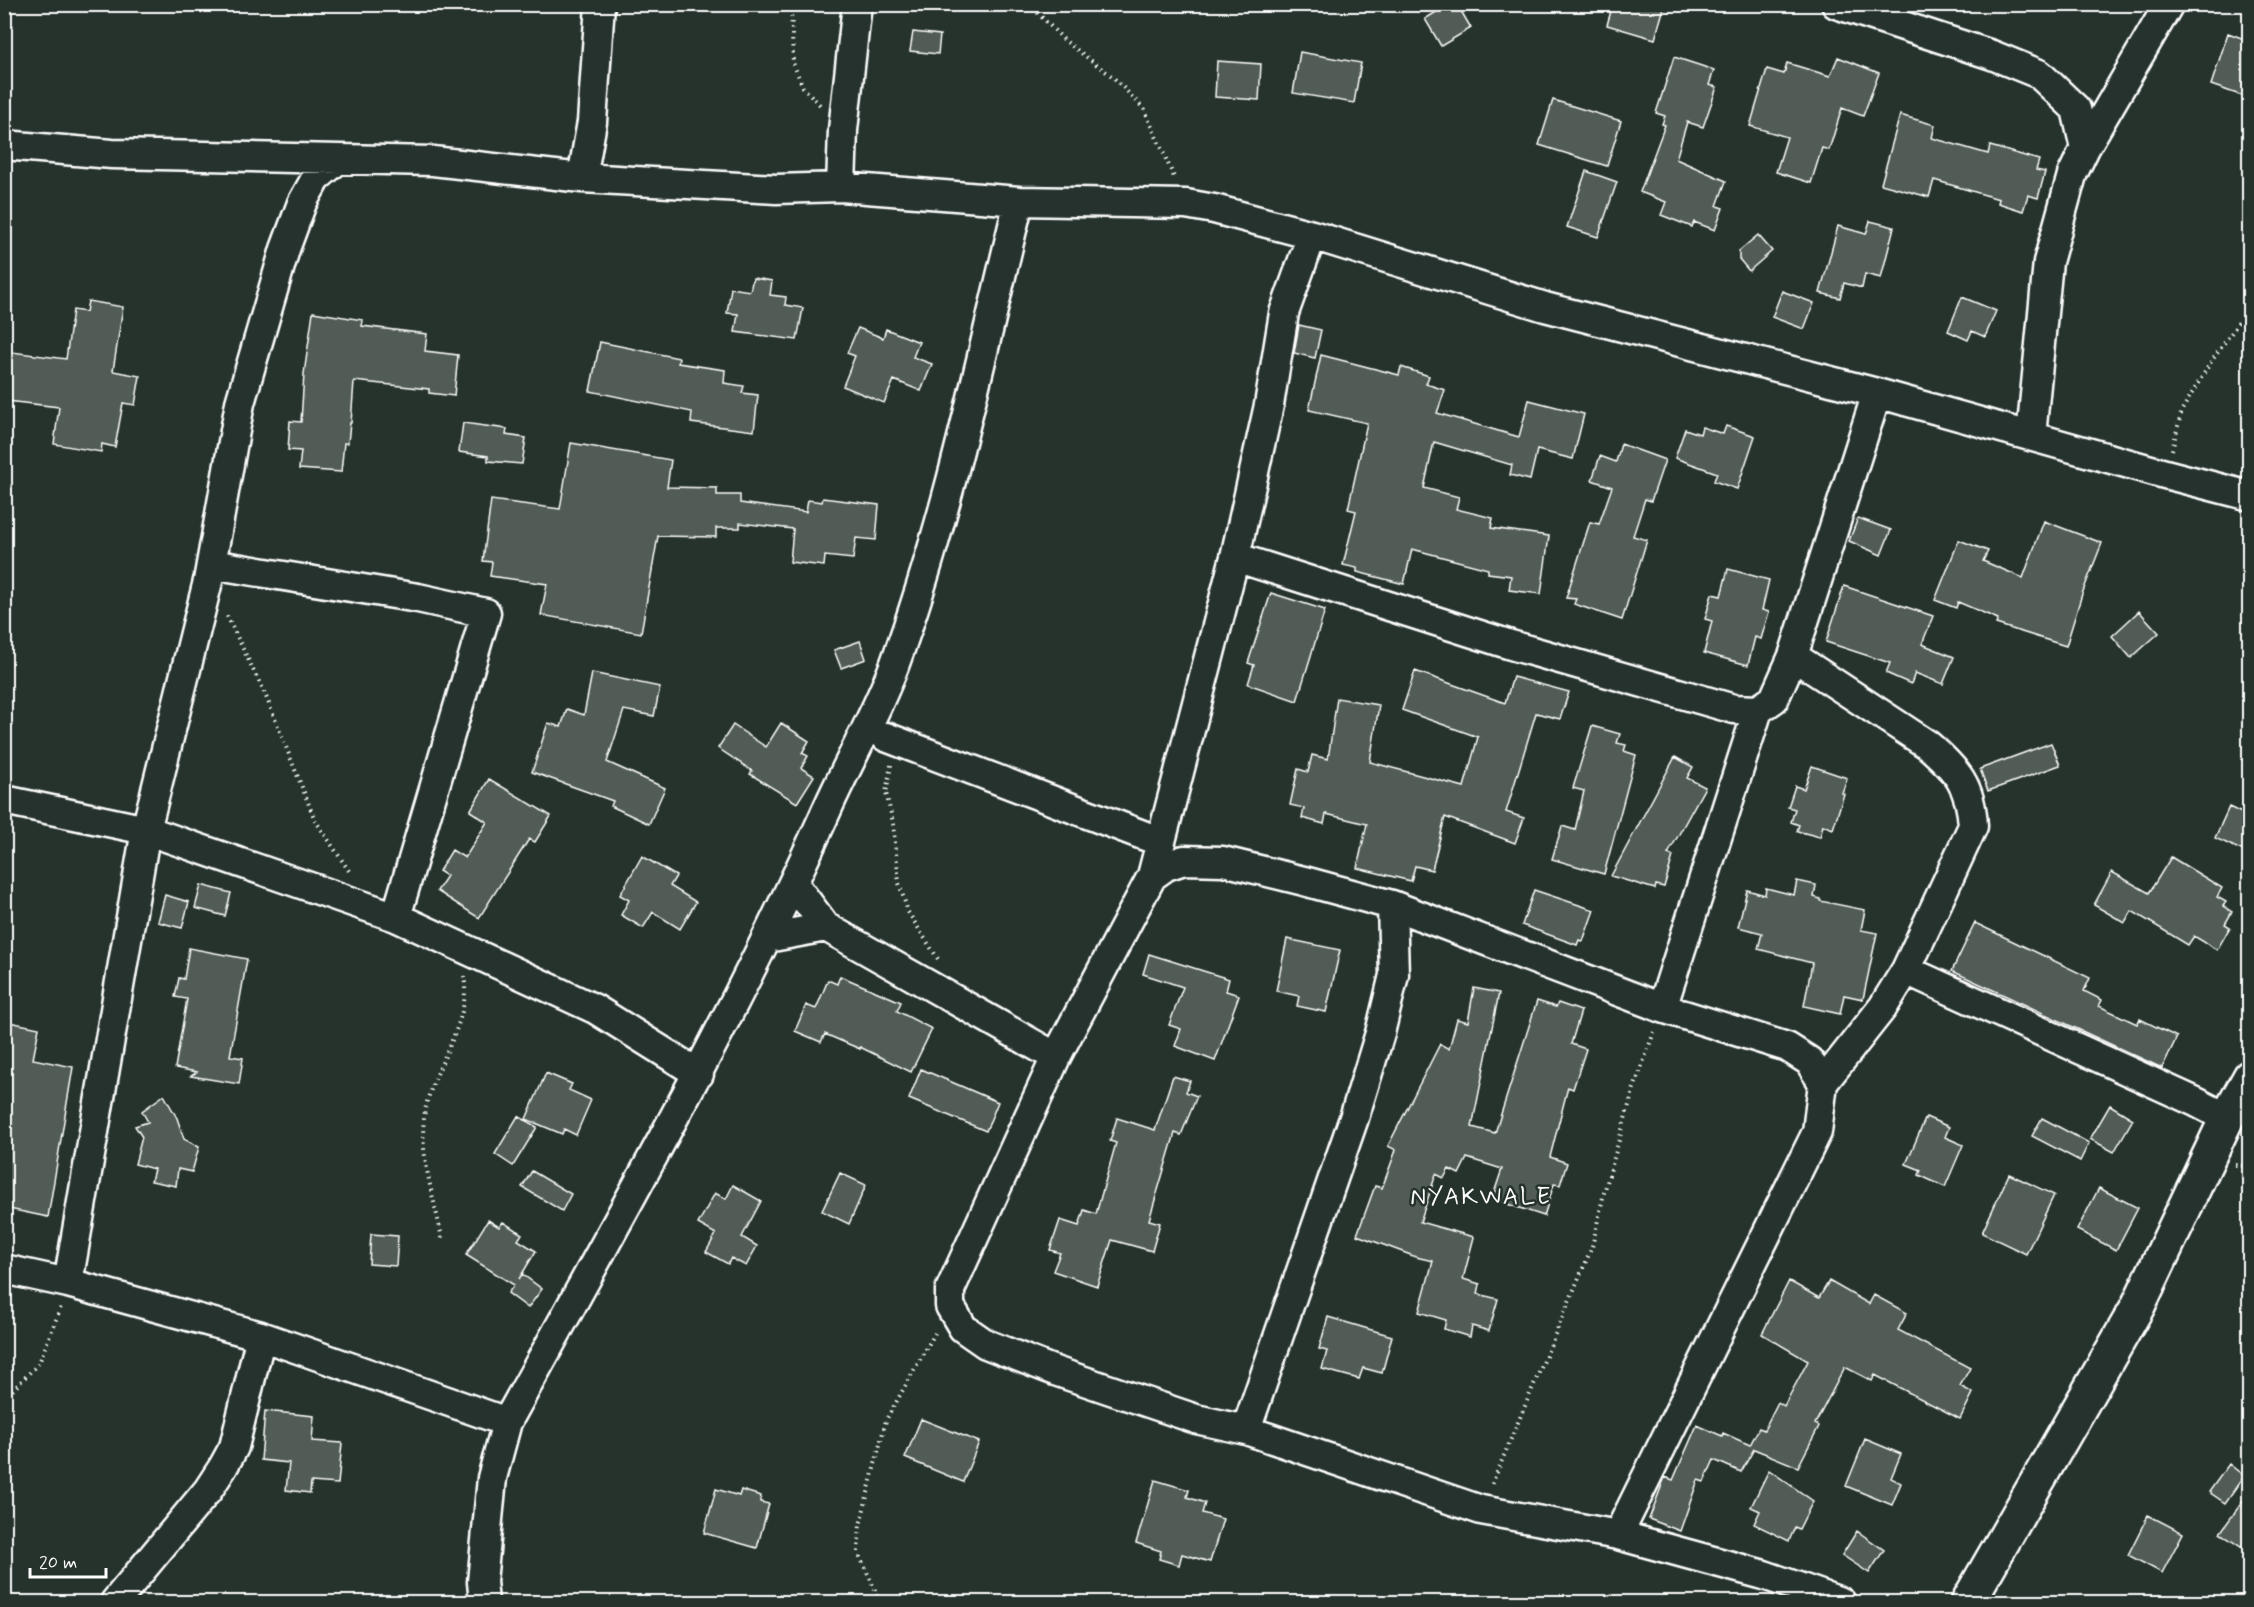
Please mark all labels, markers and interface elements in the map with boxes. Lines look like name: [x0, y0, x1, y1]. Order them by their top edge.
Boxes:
district label: NYAKWALE: [1410, 1182, 1552, 1213]
scale bar: [30, 1541, 106, 1579]
text: 20 m: [39, 1551, 77, 1575]

